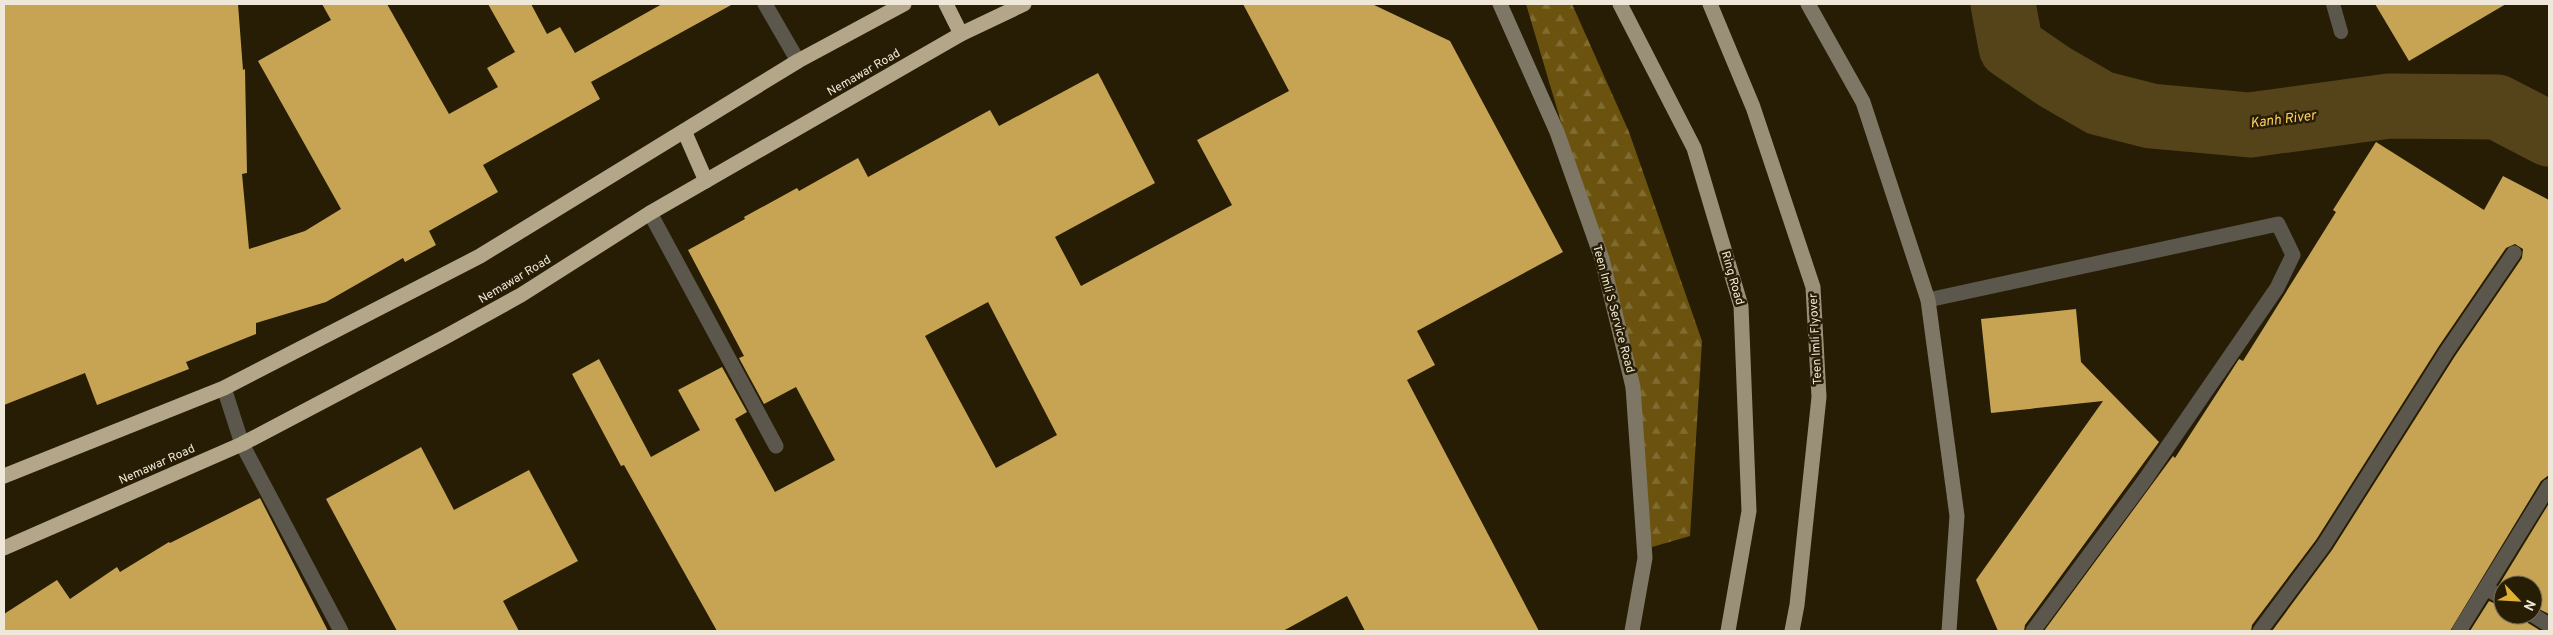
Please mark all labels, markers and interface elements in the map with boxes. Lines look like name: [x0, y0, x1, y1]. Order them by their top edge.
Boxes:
street label: Nemawar Road: [825, 46, 903, 100]
water label: Kanh River: [2249, 107, 2318, 132]
street label: Teen Imli S Service Road: [1588, 243, 1638, 375]
street label: Ring Road: [1717, 249, 1747, 307]
street label: Nemawar Road: [476, 252, 554, 308]
street label: Teen Imli Flyover: [1806, 293, 1826, 385]
street label: Nemawar Road: [116, 441, 198, 489]
north arrow: [2493, 575, 2543, 625]
text: N: [2519, 597, 2538, 613]

